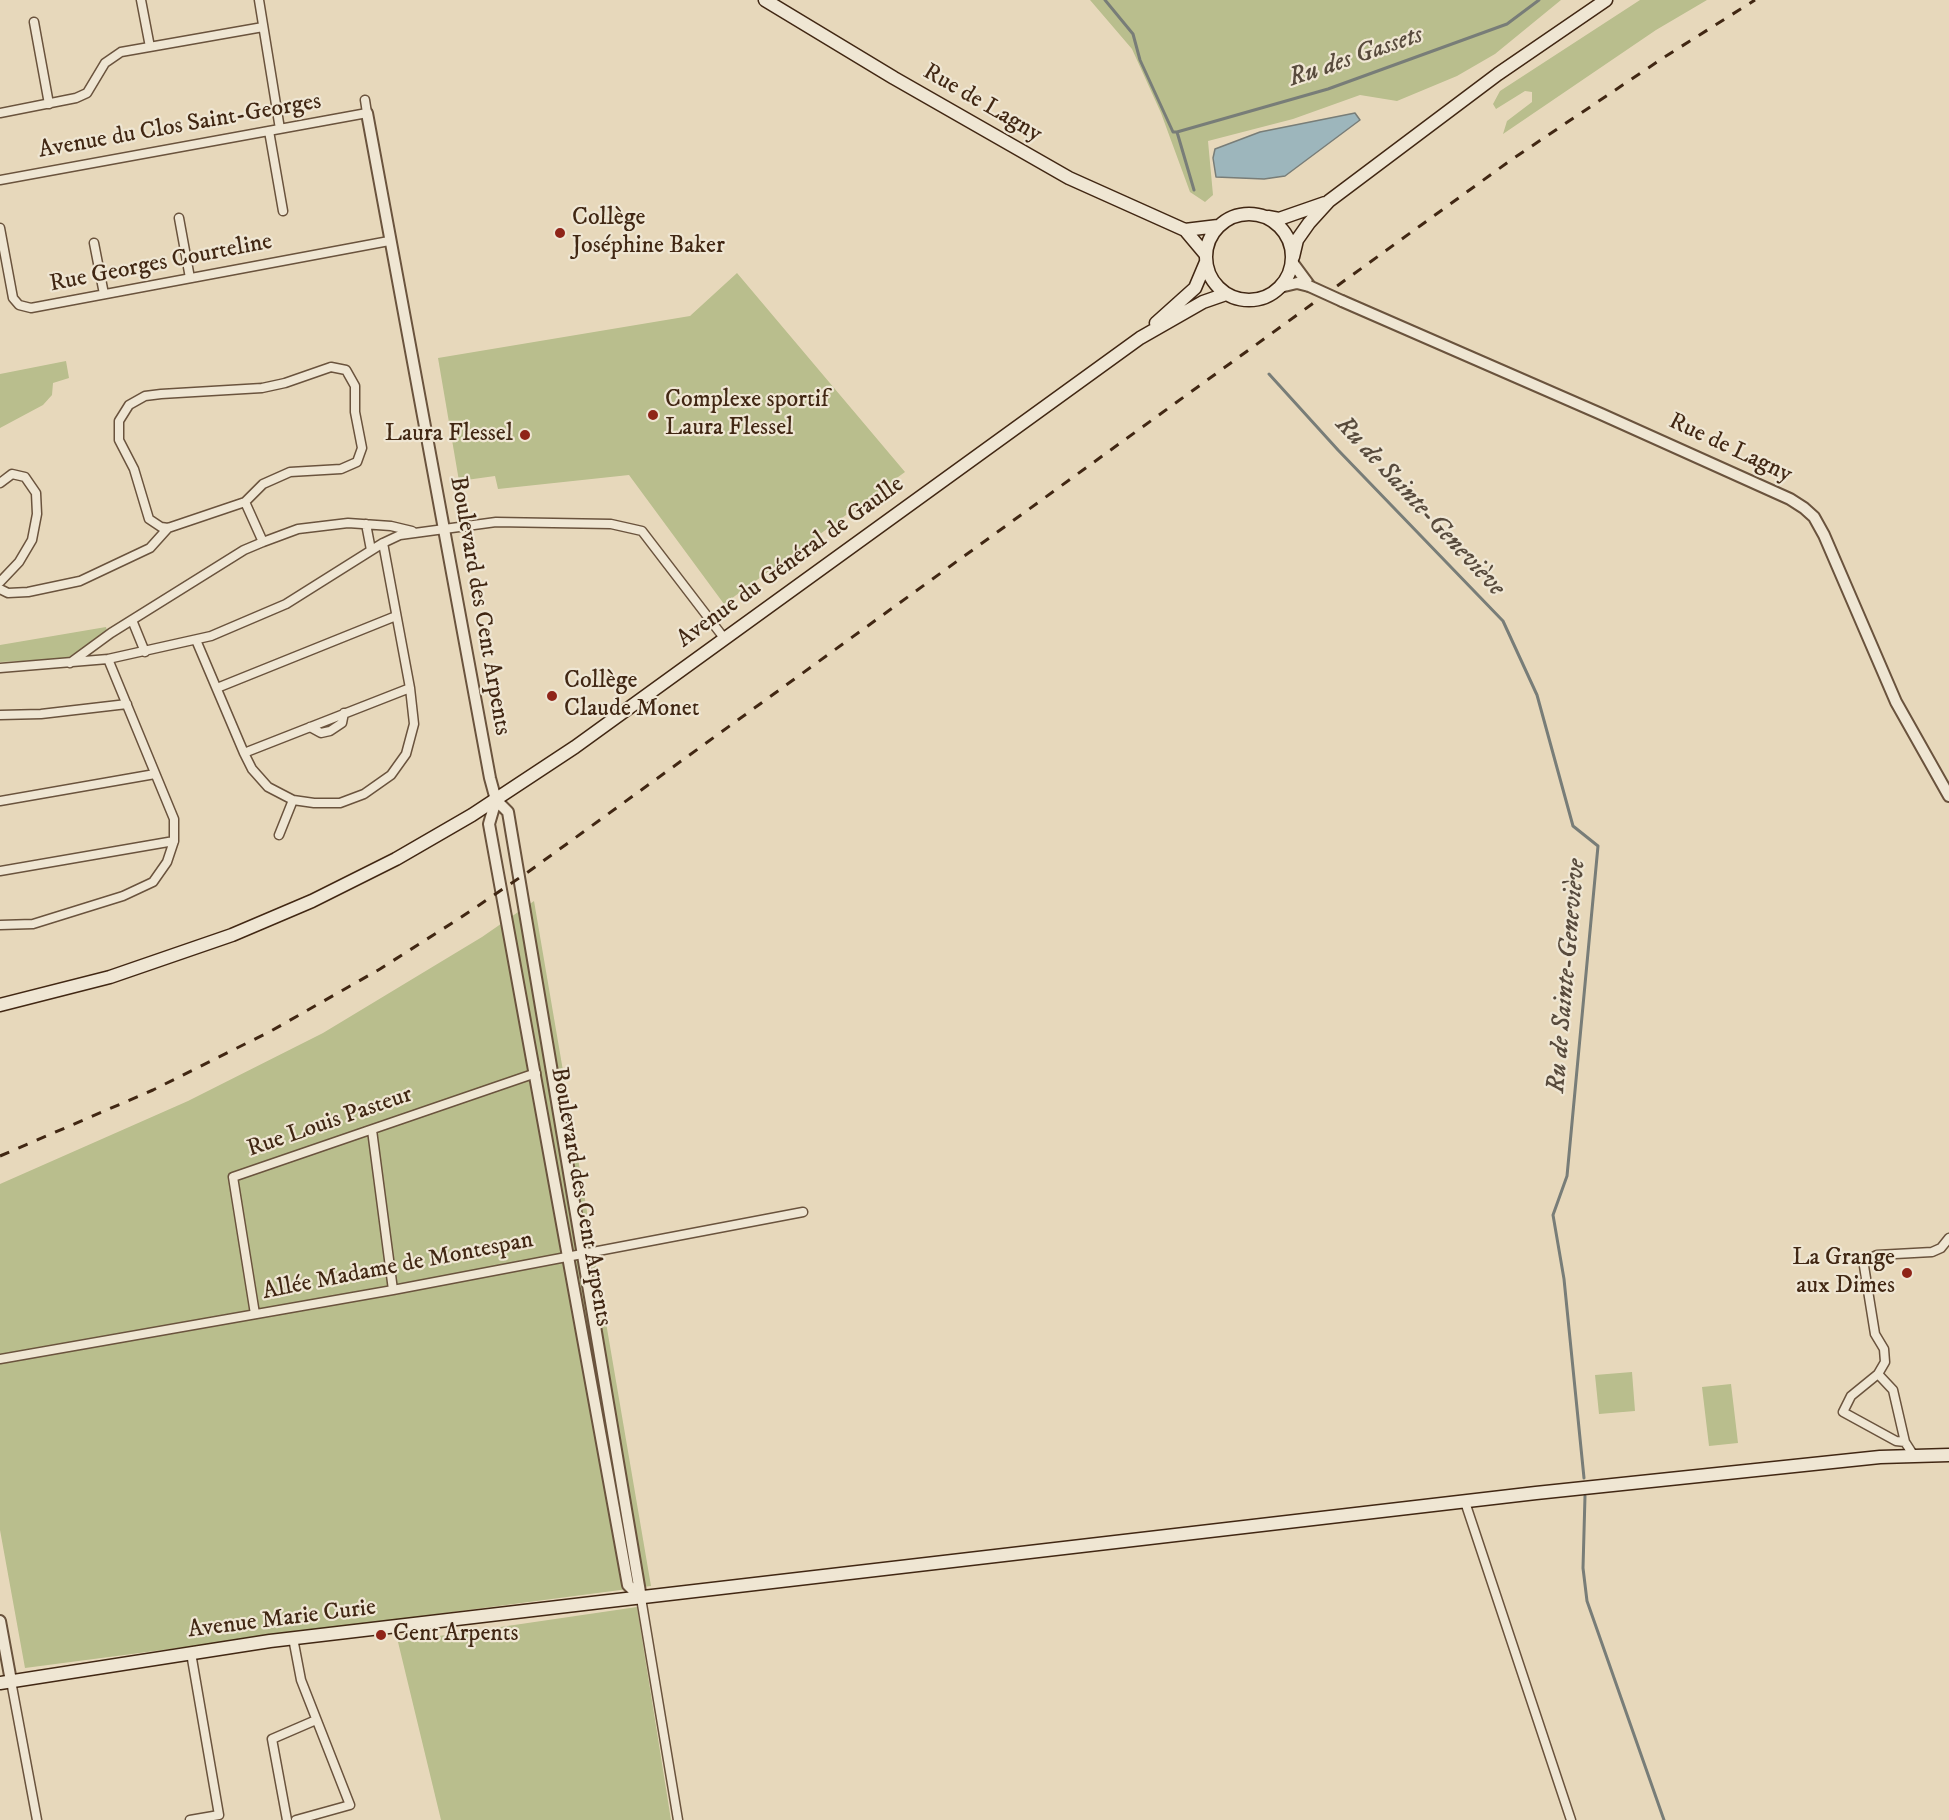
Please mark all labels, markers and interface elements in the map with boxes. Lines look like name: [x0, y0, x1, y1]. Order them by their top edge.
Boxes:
water label: Ru des Gassets: [1285, 20, 1427, 96]
street label: Rue de Lagny: [917, 58, 1047, 150]
street label: Avenue du Clos Saint-Georges: [36, 88, 324, 166]
place label: Collège Joséphine Baker: [572, 205, 725, 261]
marker: Collège Joséphine Baker: [553, 226, 567, 240]
street label: Rue Georges Courteline: [47, 228, 275, 300]
place label: Complexe sportif Laura Flessel: [665, 387, 829, 443]
marker: Complexe sportif Laura Flessel: [646, 408, 660, 422]
street label: Rue de Lagny: [1664, 408, 1796, 490]
water label: Ru de Sainte-Geneviève: [1327, 410, 1511, 604]
place label: Laura Flessel: [385, 421, 513, 449]
marker: Laura Flessel: [518, 428, 532, 442]
street label: Avenue du Général de Gaulle: [672, 471, 910, 655]
street label: Boulevard des Cent Arpents: [442, 474, 516, 738]
place label: Collège Claude Monet: [564, 668, 699, 724]
marker: Collège Claude Monet: [545, 689, 559, 703]
water label: Ru de Sainte-Geneviève: [1542, 858, 1594, 1094]
street label: Boulevard des Cent Arpents: [543, 1065, 617, 1329]
street label: Rue Louis Pasteur: [244, 1081, 416, 1165]
street label: Allée Madame de Montespan: [260, 1227, 536, 1307]
place label: La Grange aux Dimes: [1792, 1245, 1895, 1301]
marker: La Grange aux Dimes: [1900, 1266, 1914, 1280]
street label: Avenue Marie Curie: [186, 1594, 378, 1646]
place label: Cent Arpents: [393, 1621, 518, 1649]
marker: Cent Arpents: [374, 1628, 388, 1642]

